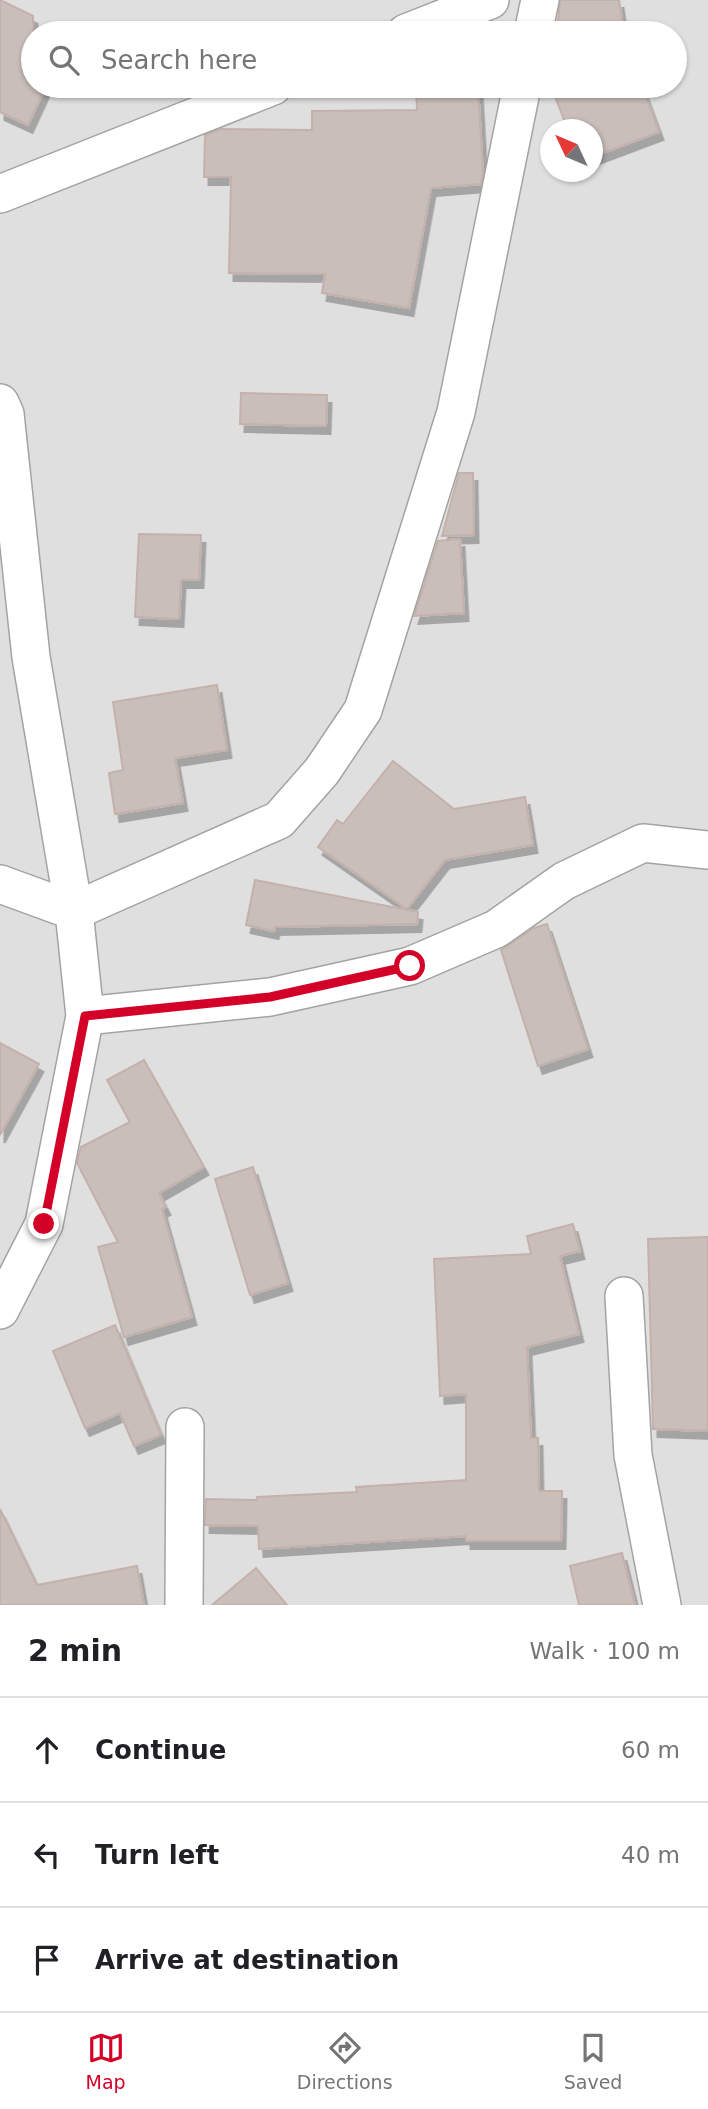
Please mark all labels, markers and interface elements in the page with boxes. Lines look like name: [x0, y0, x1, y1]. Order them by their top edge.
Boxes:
search box: [21, 21, 687, 98]
icon: search: [45, 41, 83, 79]
text: Search here: [101, 45, 257, 75]
north arrow: [540, 119, 603, 182]
route start: [394, 950, 425, 981]
route end: [28, 1208, 59, 1239]
text: 2 min: [28, 1633, 122, 1668]
text: Walk · 100 m: [529, 1638, 680, 1664]
icon: ahead: [28, 1731, 66, 1769]
text: Continue: [95, 1735, 226, 1765]
text: 60 m: [621, 1737, 680, 1763]
icon: left: [28, 1836, 66, 1874]
text: Turn left: [95, 1840, 219, 1870]
text: 40 m: [621, 1842, 680, 1868]
icon: arrive: [28, 1941, 66, 1979]
text: Arrive at destination: [95, 1945, 399, 1975]
tab: Map: [86, 2029, 126, 2093]
tab: Directions: [297, 2029, 393, 2093]
tab: Saved: [564, 2029, 622, 2093]

